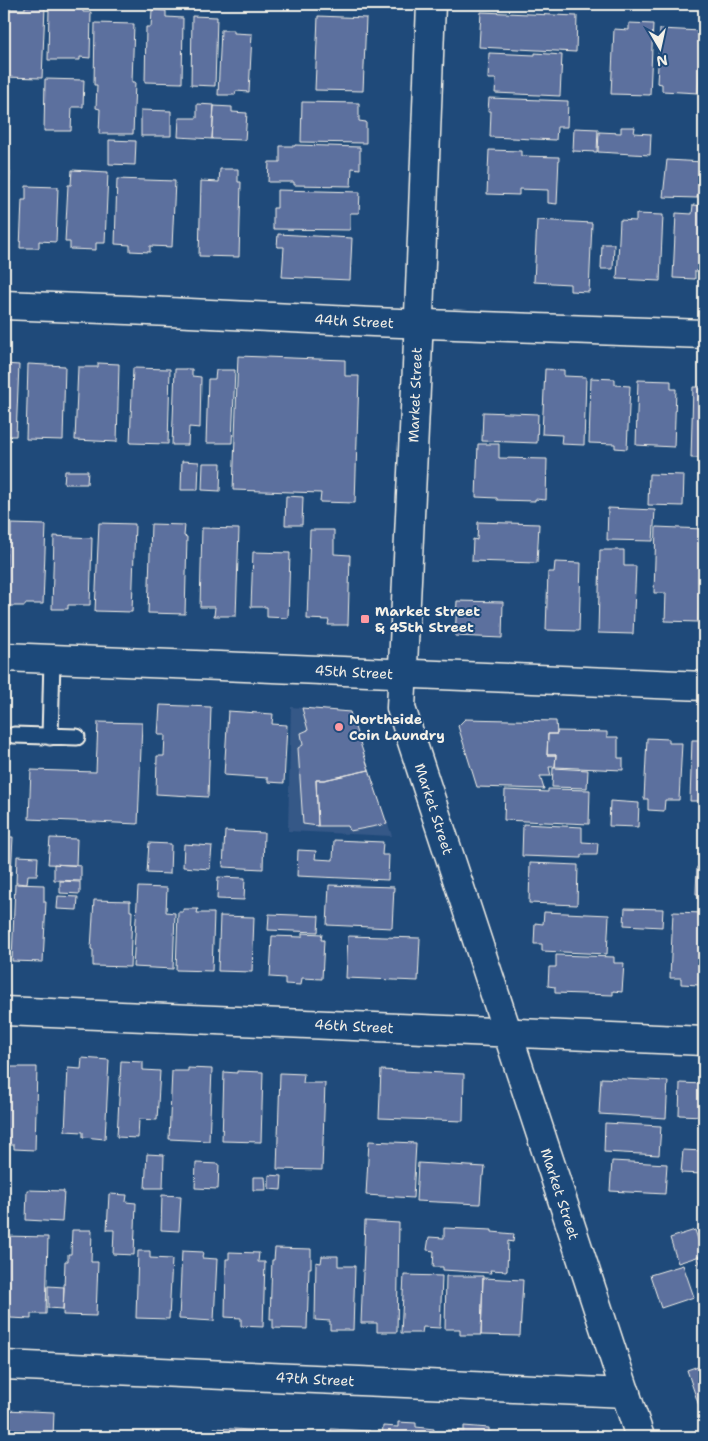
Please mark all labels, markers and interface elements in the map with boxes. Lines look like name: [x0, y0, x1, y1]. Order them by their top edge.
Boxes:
north arrow: [636, 22, 686, 72]
text: N: [655, 51, 669, 71]
street label: 44th Street: [314, 310, 394, 332]
street label: Market Street: [404, 347, 426, 443]
place label: Market Street & 45th Street: [375, 602, 480, 636]
marker: Market Street & 45th Street: [359, 613, 371, 625]
street label: 45th Street: [314, 661, 394, 683]
place label: Northside Coin Laundry: [349, 710, 445, 744]
marker: Northside Coin Laundry: [333, 721, 345, 733]
street label: Market Street: [411, 761, 457, 857]
street label: 46th Street: [314, 1015, 394, 1037]
street label: Market Street: [537, 1146, 583, 1242]
street label: 47th Street: [275, 1368, 355, 1390]

